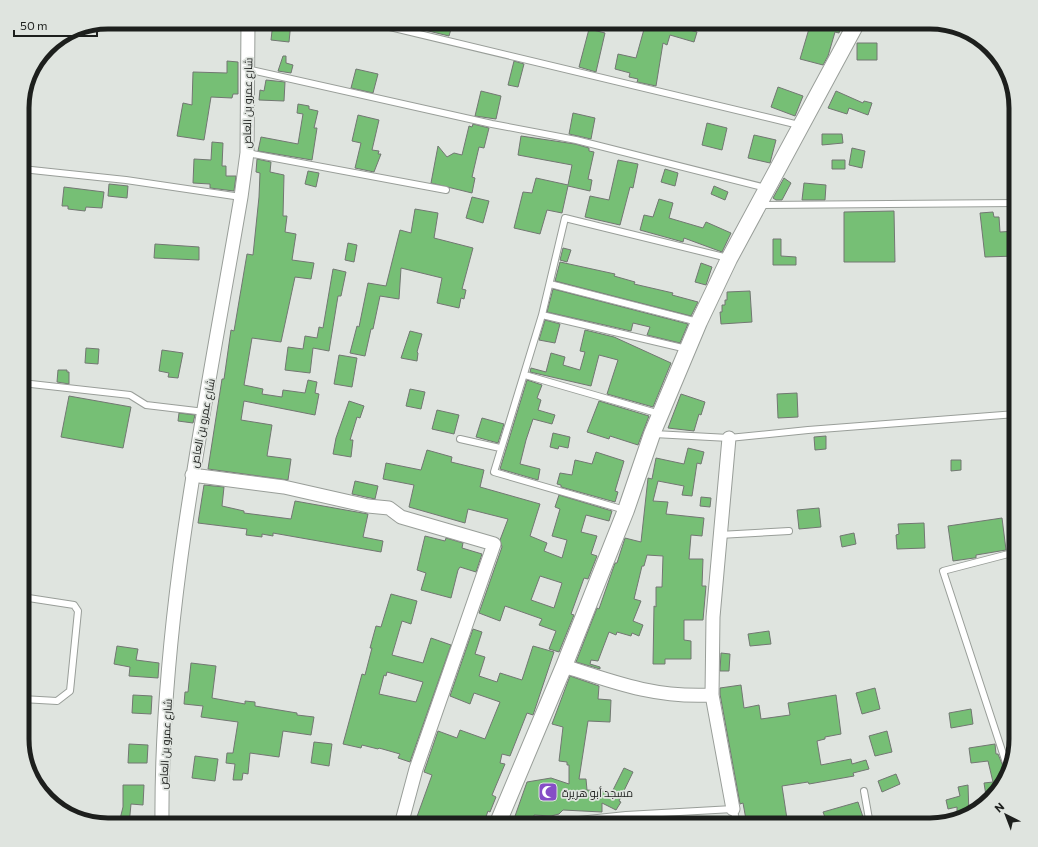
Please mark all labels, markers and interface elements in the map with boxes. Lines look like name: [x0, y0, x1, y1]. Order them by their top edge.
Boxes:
scale bar: [14, 12, 97, 38]
text: 50 m: [20, 18, 48, 32]
street label: شارع عمرو بن العاص: [240, 57, 256, 149]
street label: شارع عمرو بن العاص: [187, 377, 219, 469]
street label: شارع عمرو بن العاص: [156, 698, 176, 790]
mosque icon: مسجد أبو هريرة: [537, 781, 559, 803]
place label: مسجد أبو هريرة: [562, 786, 633, 800]
north arrow: [986, 795, 1026, 835]
text: N: [992, 800, 1006, 815]

